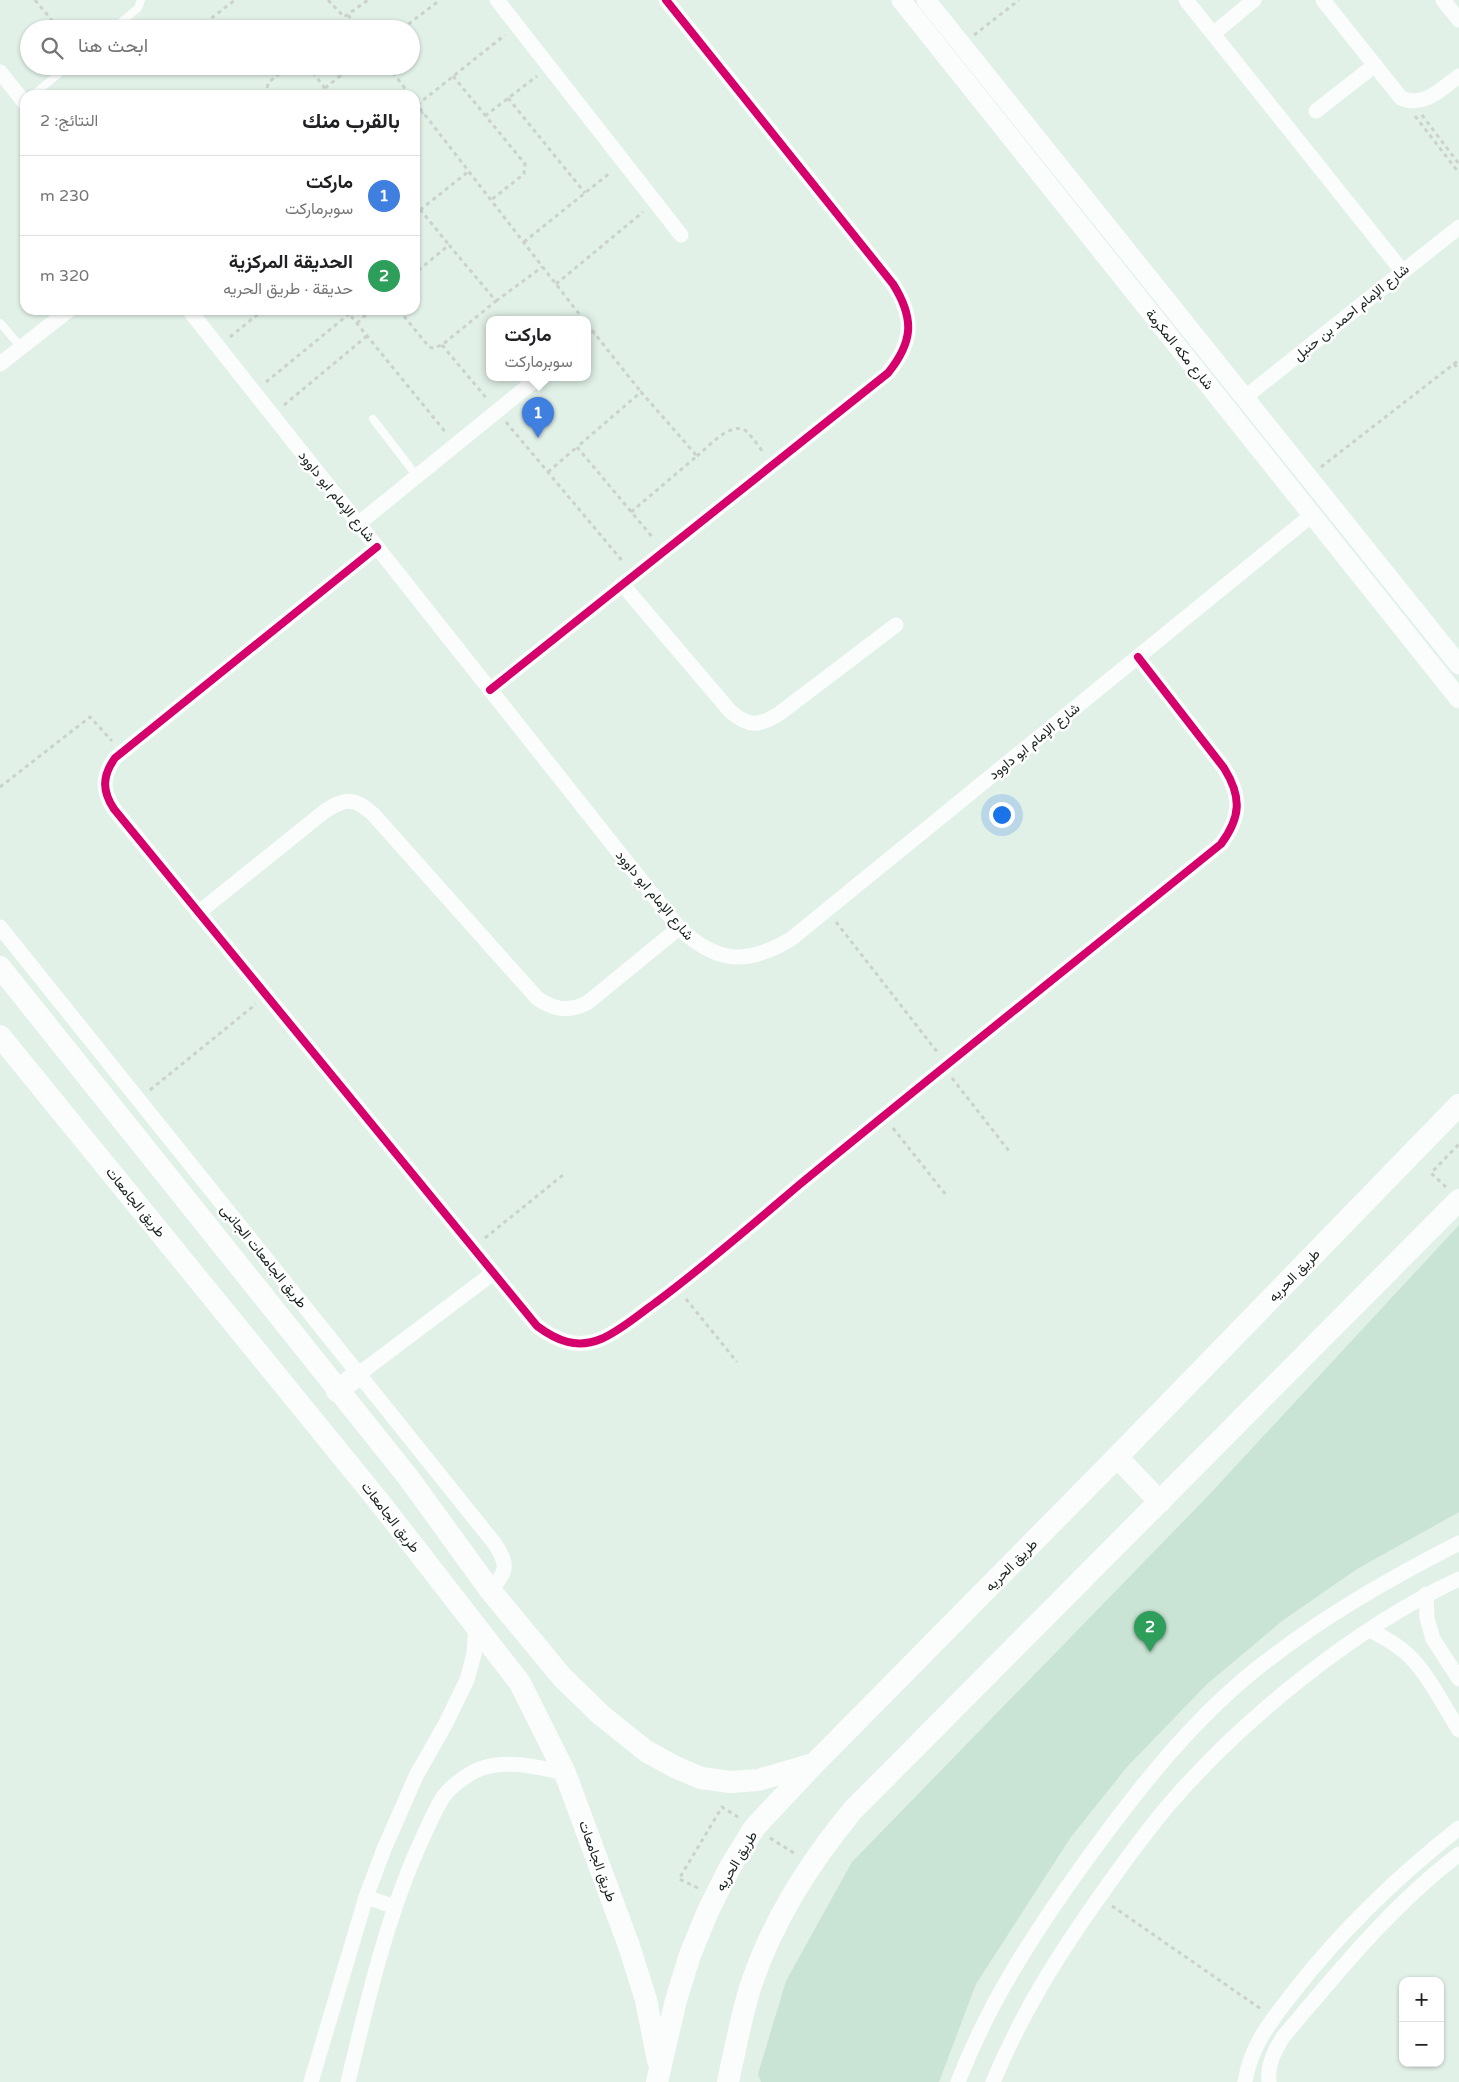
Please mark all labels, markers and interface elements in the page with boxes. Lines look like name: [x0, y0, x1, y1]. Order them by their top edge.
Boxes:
search box: [20, 20, 420, 75]
icon: search: [38, 34, 66, 62]
text: ابحث هنا: [78, 35, 148, 57]
text: بالقرب منك: [302, 109, 400, 134]
text: النتائج: 2: [40, 111, 98, 131]
text: ماركت: [306, 171, 353, 193]
text: 230 m: [40, 186, 89, 206]
text: 1: [379, 186, 389, 206]
text: سوبرماركت: [285, 199, 353, 219]
text: الحديقة المركزية: [229, 251, 353, 273]
street label: شارع الإمام احمد بن حنبل: [1290, 260, 1414, 366]
text: 320 m: [40, 266, 89, 286]
text: 2: [379, 266, 389, 286]
text: حديقة · طريق الحريه: [223, 279, 353, 299]
street label: شارع مكه المكرمة: [1140, 306, 1217, 394]
popup: [486, 316, 591, 381]
text: ماركت: [504, 324, 552, 346]
text: سوبرماركت: [504, 352, 573, 372]
pin: 1: [522, 397, 554, 438]
street label: شارع الإمام ابو داوود: [293, 447, 379, 547]
street label: شارع الإمام ابو داوود: [985, 699, 1085, 785]
your location: [989, 802, 1015, 828]
street label: شارع الإمام ابو داوود: [610, 847, 697, 945]
street label: طريق الجامعات: [102, 1164, 169, 1241]
street label: طريق الجامعات الجانبى: [217, 1201, 311, 1312]
street label: طريق الحريه: [1265, 1245, 1324, 1305]
street label: طريق الجامعات: [358, 1479, 424, 1556]
street label: طريق الحريه: [982, 1536, 1041, 1595]
pin: 2: [1134, 1611, 1166, 1652]
street label: طريق الجامعات: [575, 1818, 620, 1904]
street label: طريق الحريه: [712, 1828, 761, 1894]
map controls: [1399, 1977, 1444, 2067]
button: +: [1399, 1977, 1444, 2022]
button: −: [1399, 2022, 1444, 2067]

